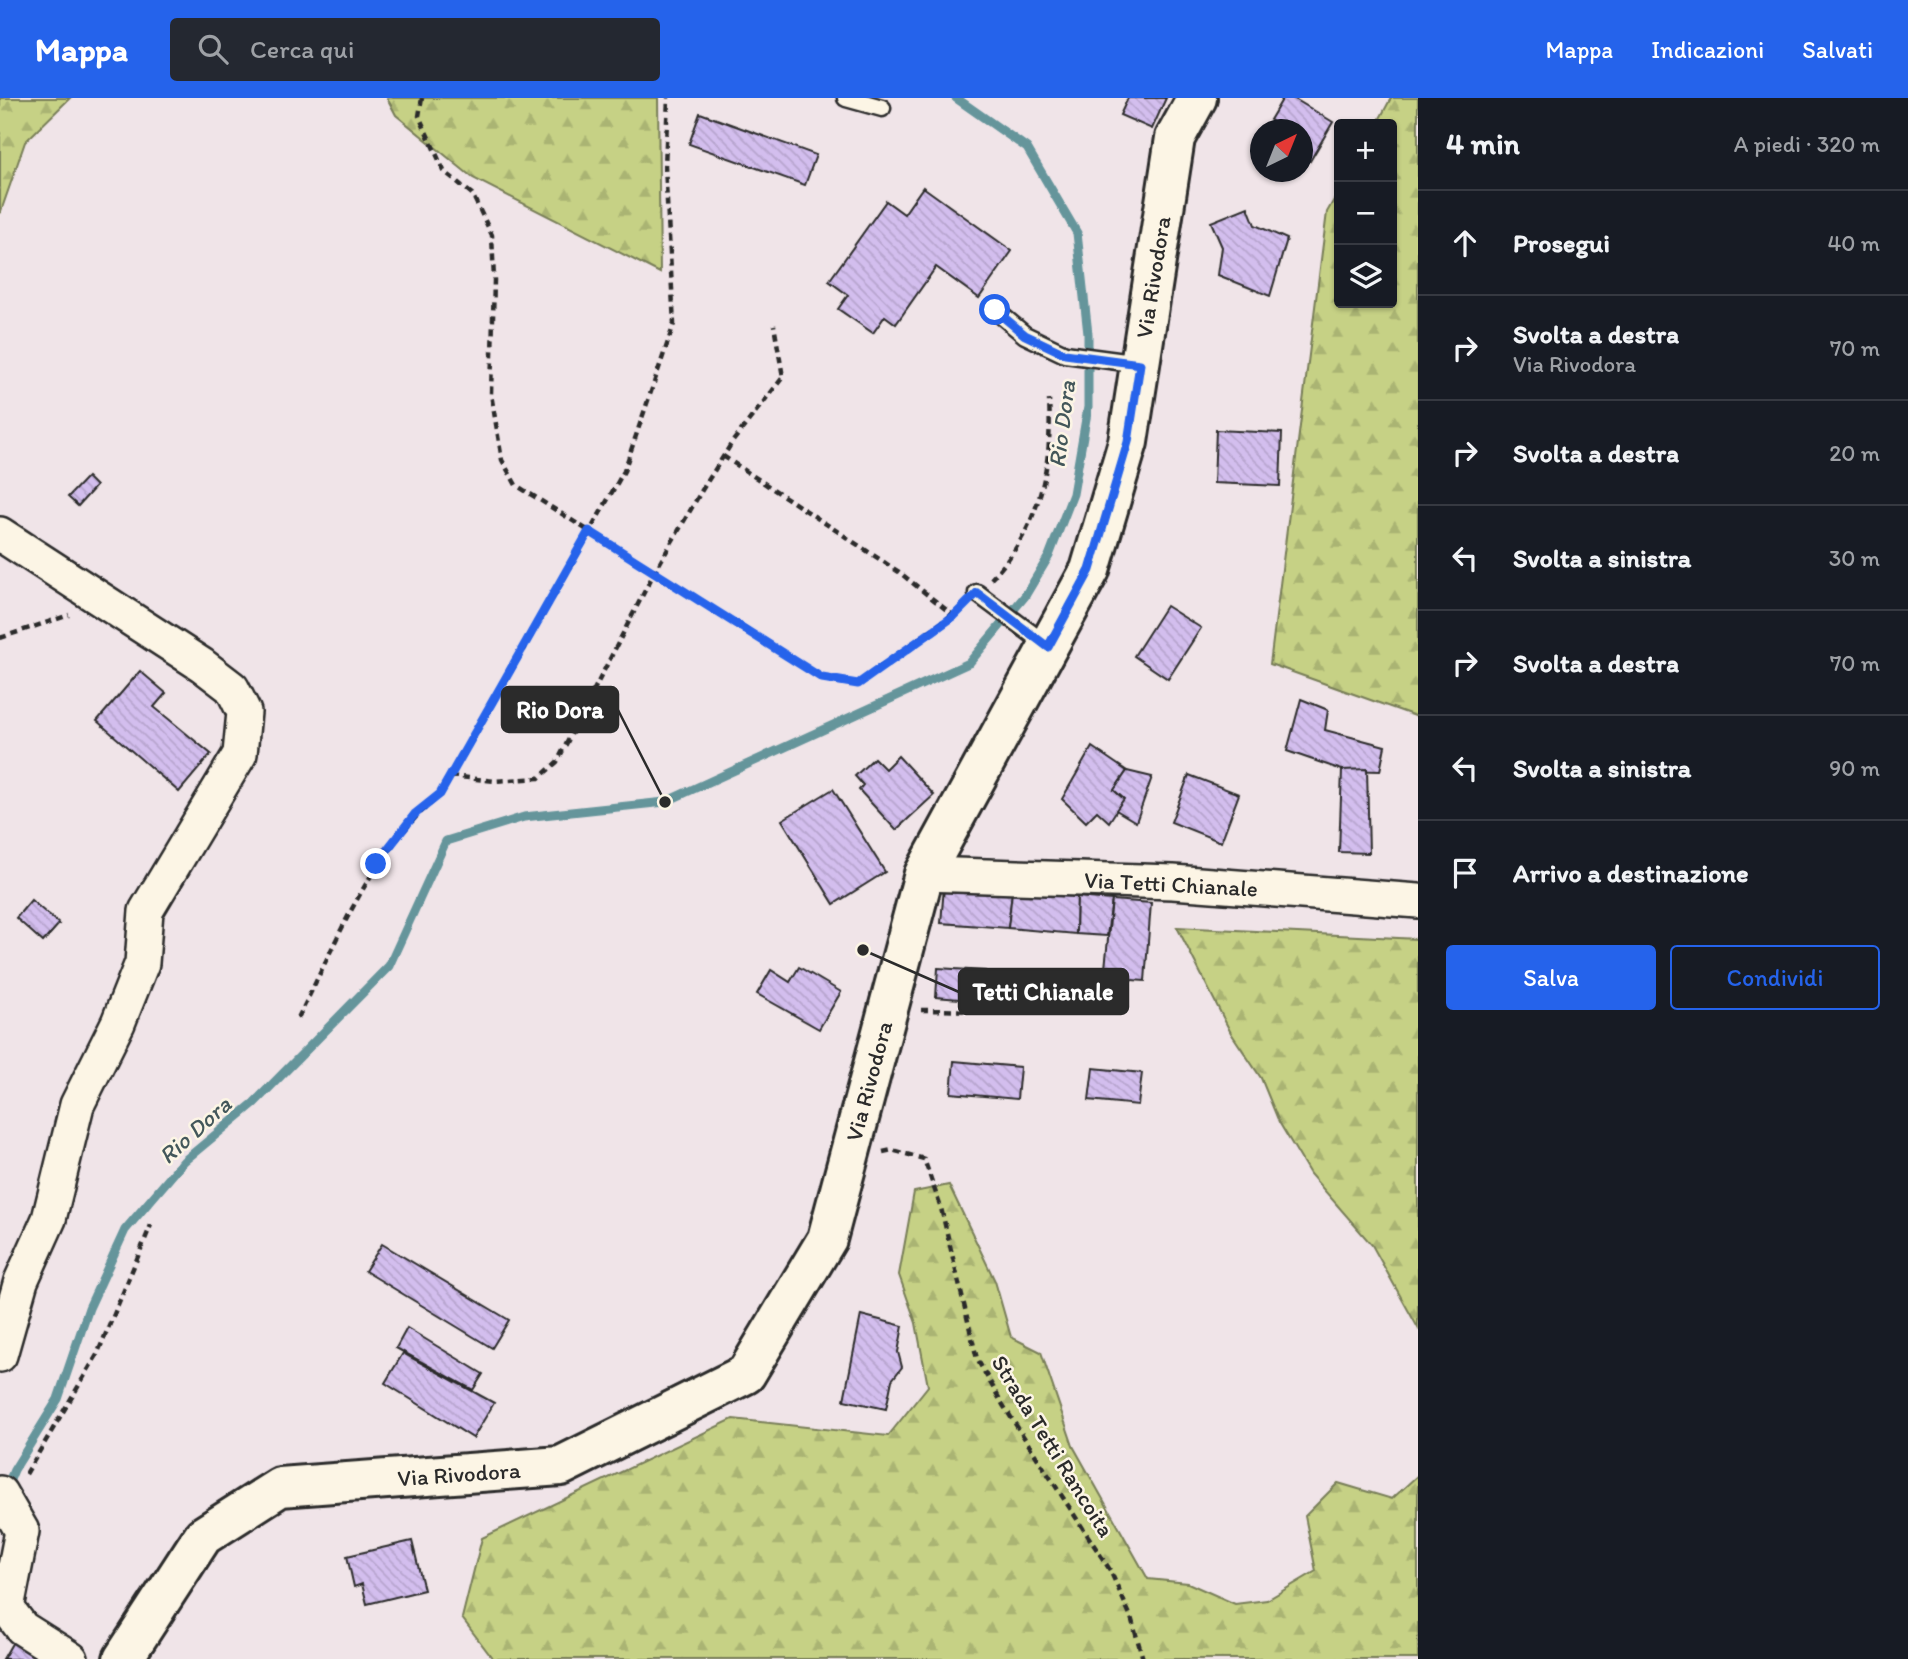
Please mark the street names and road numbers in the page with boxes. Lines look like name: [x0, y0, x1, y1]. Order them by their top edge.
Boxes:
street label: Via Rivodora: [1130, 214, 1176, 340]
street label: Via Tetti Chianale: [1083, 865, 1259, 903]
street label: Via Rivodora: [840, 1018, 898, 1144]
street label: Strada Tetti Rancoita: [986, 1350, 1120, 1542]
street label: Via Rivodora: [397, 1456, 522, 1492]

